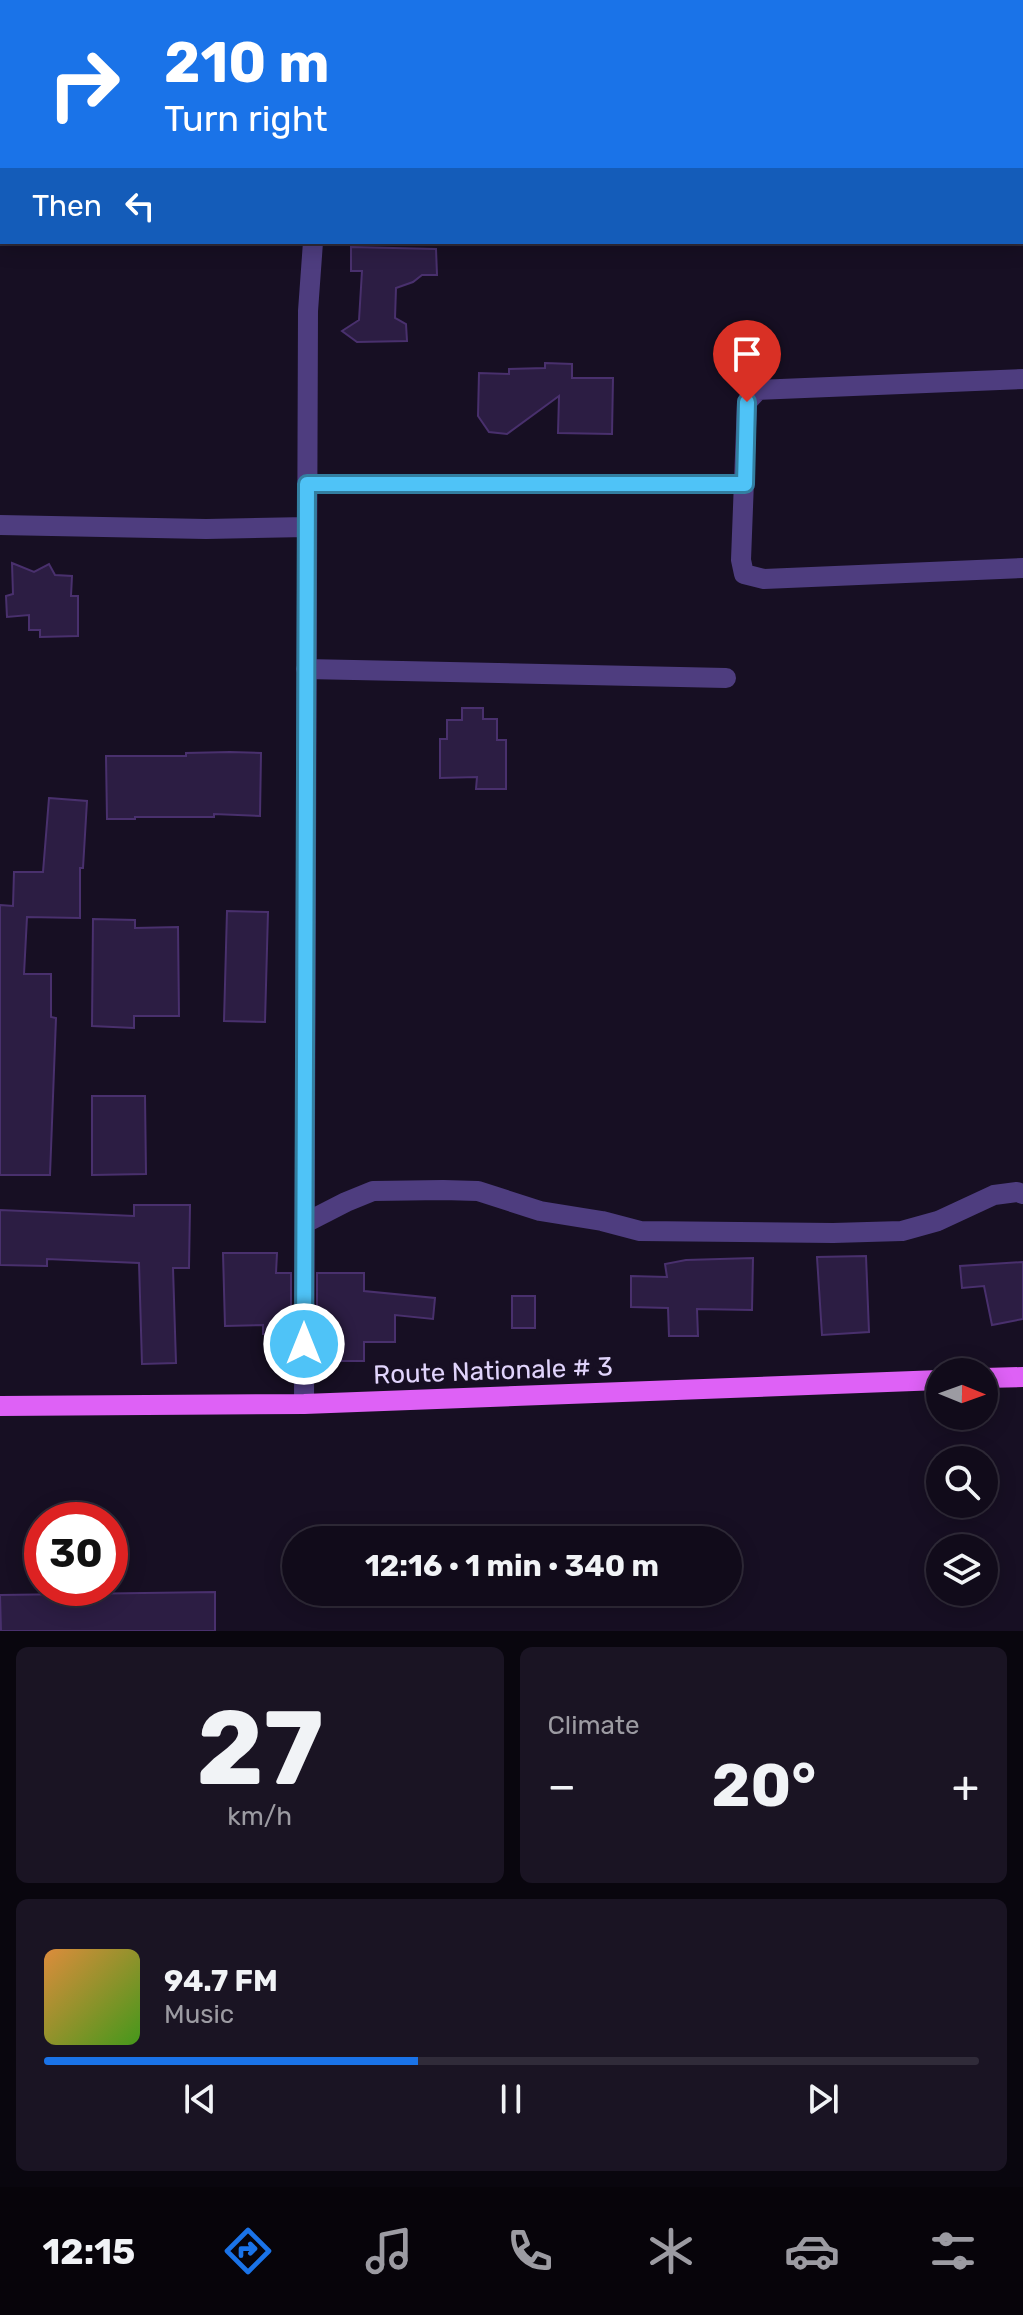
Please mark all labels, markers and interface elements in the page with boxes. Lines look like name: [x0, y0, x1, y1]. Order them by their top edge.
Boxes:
text: 210 m: [164, 30, 330, 96]
icon: right: [32, 32, 136, 136]
text: Turn right: [164, 97, 328, 140]
icon: left: [118, 184, 162, 228]
text: Then: [32, 188, 102, 224]
pin: [713, 320, 781, 402]
icon: arrive: [725, 332, 769, 376]
position arrow: [262, 1302, 346, 1386]
street label: Route Nationale # 3: [373, 1351, 613, 1391]
north arrow: [926, 1358, 998, 1430]
map controls: [926, 1358, 998, 1606]
button: search: [926, 1446, 998, 1518]
speed limit sign: 30: [24, 1502, 128, 1606]
button: layers: [926, 1534, 998, 1606]
text: 12:16 · 1 min · 340 m: [365, 1548, 659, 1584]
text: 27: [196, 1687, 323, 1810]
text: Climate: [548, 1710, 640, 1741]
text: 20°: [712, 1750, 816, 1821]
text: −: [548, 1760, 576, 1812]
text: +: [952, 1760, 979, 1812]
text: km/h: [227, 1801, 292, 1832]
text: 94.7 FM: [164, 1963, 278, 1999]
text: Music: [164, 1999, 234, 2030]
icon: previous: [178, 2077, 222, 2121]
icon: pause: [489, 2077, 533, 2121]
icon: next: [801, 2077, 845, 2121]
icon: directions: [220, 2223, 276, 2279]
icon: music: [361, 2223, 417, 2279]
icon: phone: [502, 2223, 558, 2279]
icon: climate: [643, 2223, 699, 2279]
icon: car: [784, 2223, 840, 2279]
icon: filters: [925, 2223, 981, 2279]
text: 12:15: [42, 2230, 135, 2273]

